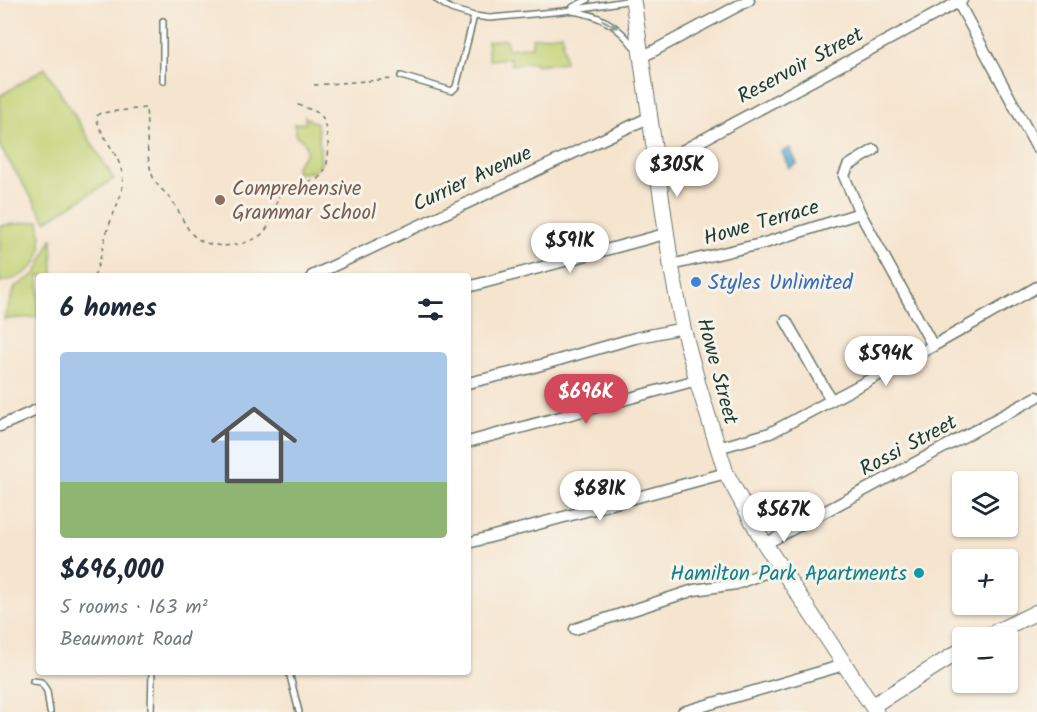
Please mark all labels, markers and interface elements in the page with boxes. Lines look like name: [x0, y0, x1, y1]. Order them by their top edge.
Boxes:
one-way arrow: [601, 19, 618, 29]
street label: Reservoir Street: [732, 19, 871, 114]
street label: Currier Avenue: [408, 137, 538, 221]
pin: $305K: [635, 147, 719, 198]
text: $305K: [649, 150, 705, 182]
place label: Comprehensive Grammar School: [232, 173, 376, 230]
street label: Howe Terrace: [700, 191, 824, 256]
marker: Comprehensive Grammar School: [213, 193, 227, 207]
pin: $591K: [528, 223, 612, 274]
text: $591K: [545, 226, 595, 258]
place label: Styles Unlimited: [708, 267, 853, 300]
marker: Styles Unlimited: [689, 275, 703, 289]
text: 6 homes: [60, 288, 157, 330]
icon: filters: [414, 293, 447, 326]
street label: Howe Street: [687, 315, 747, 429]
pin: $594K: [844, 336, 928, 387]
text: $594K: [858, 339, 914, 371]
pin: $696K: [544, 374, 628, 425]
text: $696K: [558, 377, 614, 409]
icon: home: [200, 391, 308, 499]
street label: Rossi Street: [854, 406, 964, 486]
pin: $681K: [558, 471, 642, 522]
map controls: [952, 471, 1018, 693]
button: layers: [952, 471, 1018, 537]
text: $681K: [574, 474, 626, 506]
pin: $567K: [742, 492, 826, 543]
text: $567K: [757, 495, 811, 527]
button: +: [952, 549, 1018, 615]
text: $696,000: [60, 550, 164, 592]
place label: Hamilton Park Apartments: [670, 558, 907, 591]
marker: Hamilton Park Apartments: [912, 566, 926, 580]
text: 5 rooms · 163 m²: [60, 592, 208, 624]
text: Beaumont Road: [60, 624, 192, 656]
button: −: [952, 627, 1018, 693]

